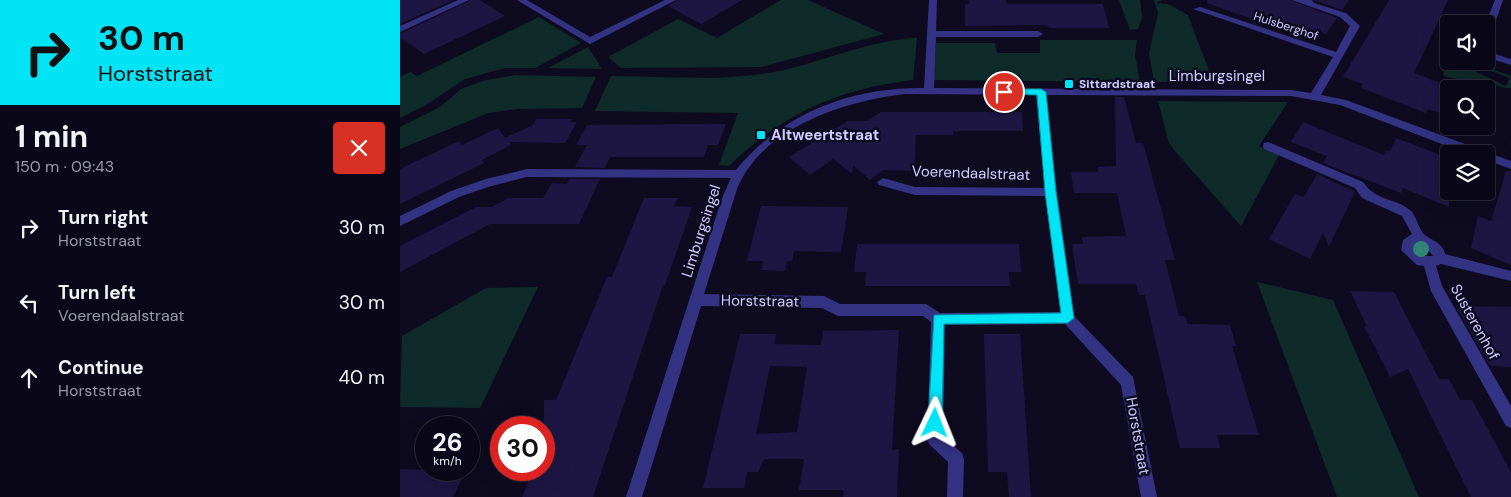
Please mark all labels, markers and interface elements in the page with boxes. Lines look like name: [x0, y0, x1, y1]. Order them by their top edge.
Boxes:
street label: Hulsberghof: [1252, 8, 1320, 44]
text: 30 m: [98, 15, 185, 61]
map controls: [1440, 15, 1495, 200]
button: sound: [1440, 15, 1495, 70]
icon: right: [15, 20, 80, 85]
text: Horststraat: [98, 59, 213, 88]
street label: Limburgsingel: [1169, 66, 1265, 86]
pin: [983, 71, 1025, 113]
place label: Sittardstraat: [1079, 76, 1155, 92]
icon: arrive: [990, 78, 1018, 106]
marker: Sittardstraat: [1063, 78, 1075, 90]
button: search: [1440, 80, 1495, 135]
text: 1 min: [15, 117, 88, 156]
button: close: [333, 122, 385, 174]
place label: Altweertstraat: [771, 125, 879, 145]
marker: Altweertstraat: [755, 129, 767, 141]
button: layers: [1440, 145, 1495, 200]
text: 150 m · 09:43: [15, 156, 114, 177]
street label: Voerendaalstraat: [911, 161, 1031, 185]
street label: Limburgsingel: [677, 182, 725, 280]
text: Turn right: [58, 205, 148, 230]
icon: right: [15, 214, 43, 242]
text: 30 m: [339, 215, 385, 240]
text: Horststraat: [58, 230, 142, 251]
text: Turn left: [58, 280, 136, 305]
street label: Susterenhof: [1446, 281, 1504, 363]
icon: left: [15, 289, 43, 317]
text: 30 m: [339, 290, 385, 315]
street label: Horststraat: [721, 290, 799, 312]
text: Voerendaalstraat: [58, 305, 184, 326]
text: Continue: [58, 355, 144, 380]
icon: ahead: [15, 364, 43, 392]
text: 40 m: [338, 365, 385, 390]
text: Horststraat: [58, 380, 142, 401]
position arrow: [908, 396, 960, 448]
street label: Horststraat: [1121, 396, 1155, 476]
speed limit sign: 30: [490, 416, 555, 481]
text: 26: [432, 426, 463, 459]
text: km/h: [433, 453, 462, 469]

